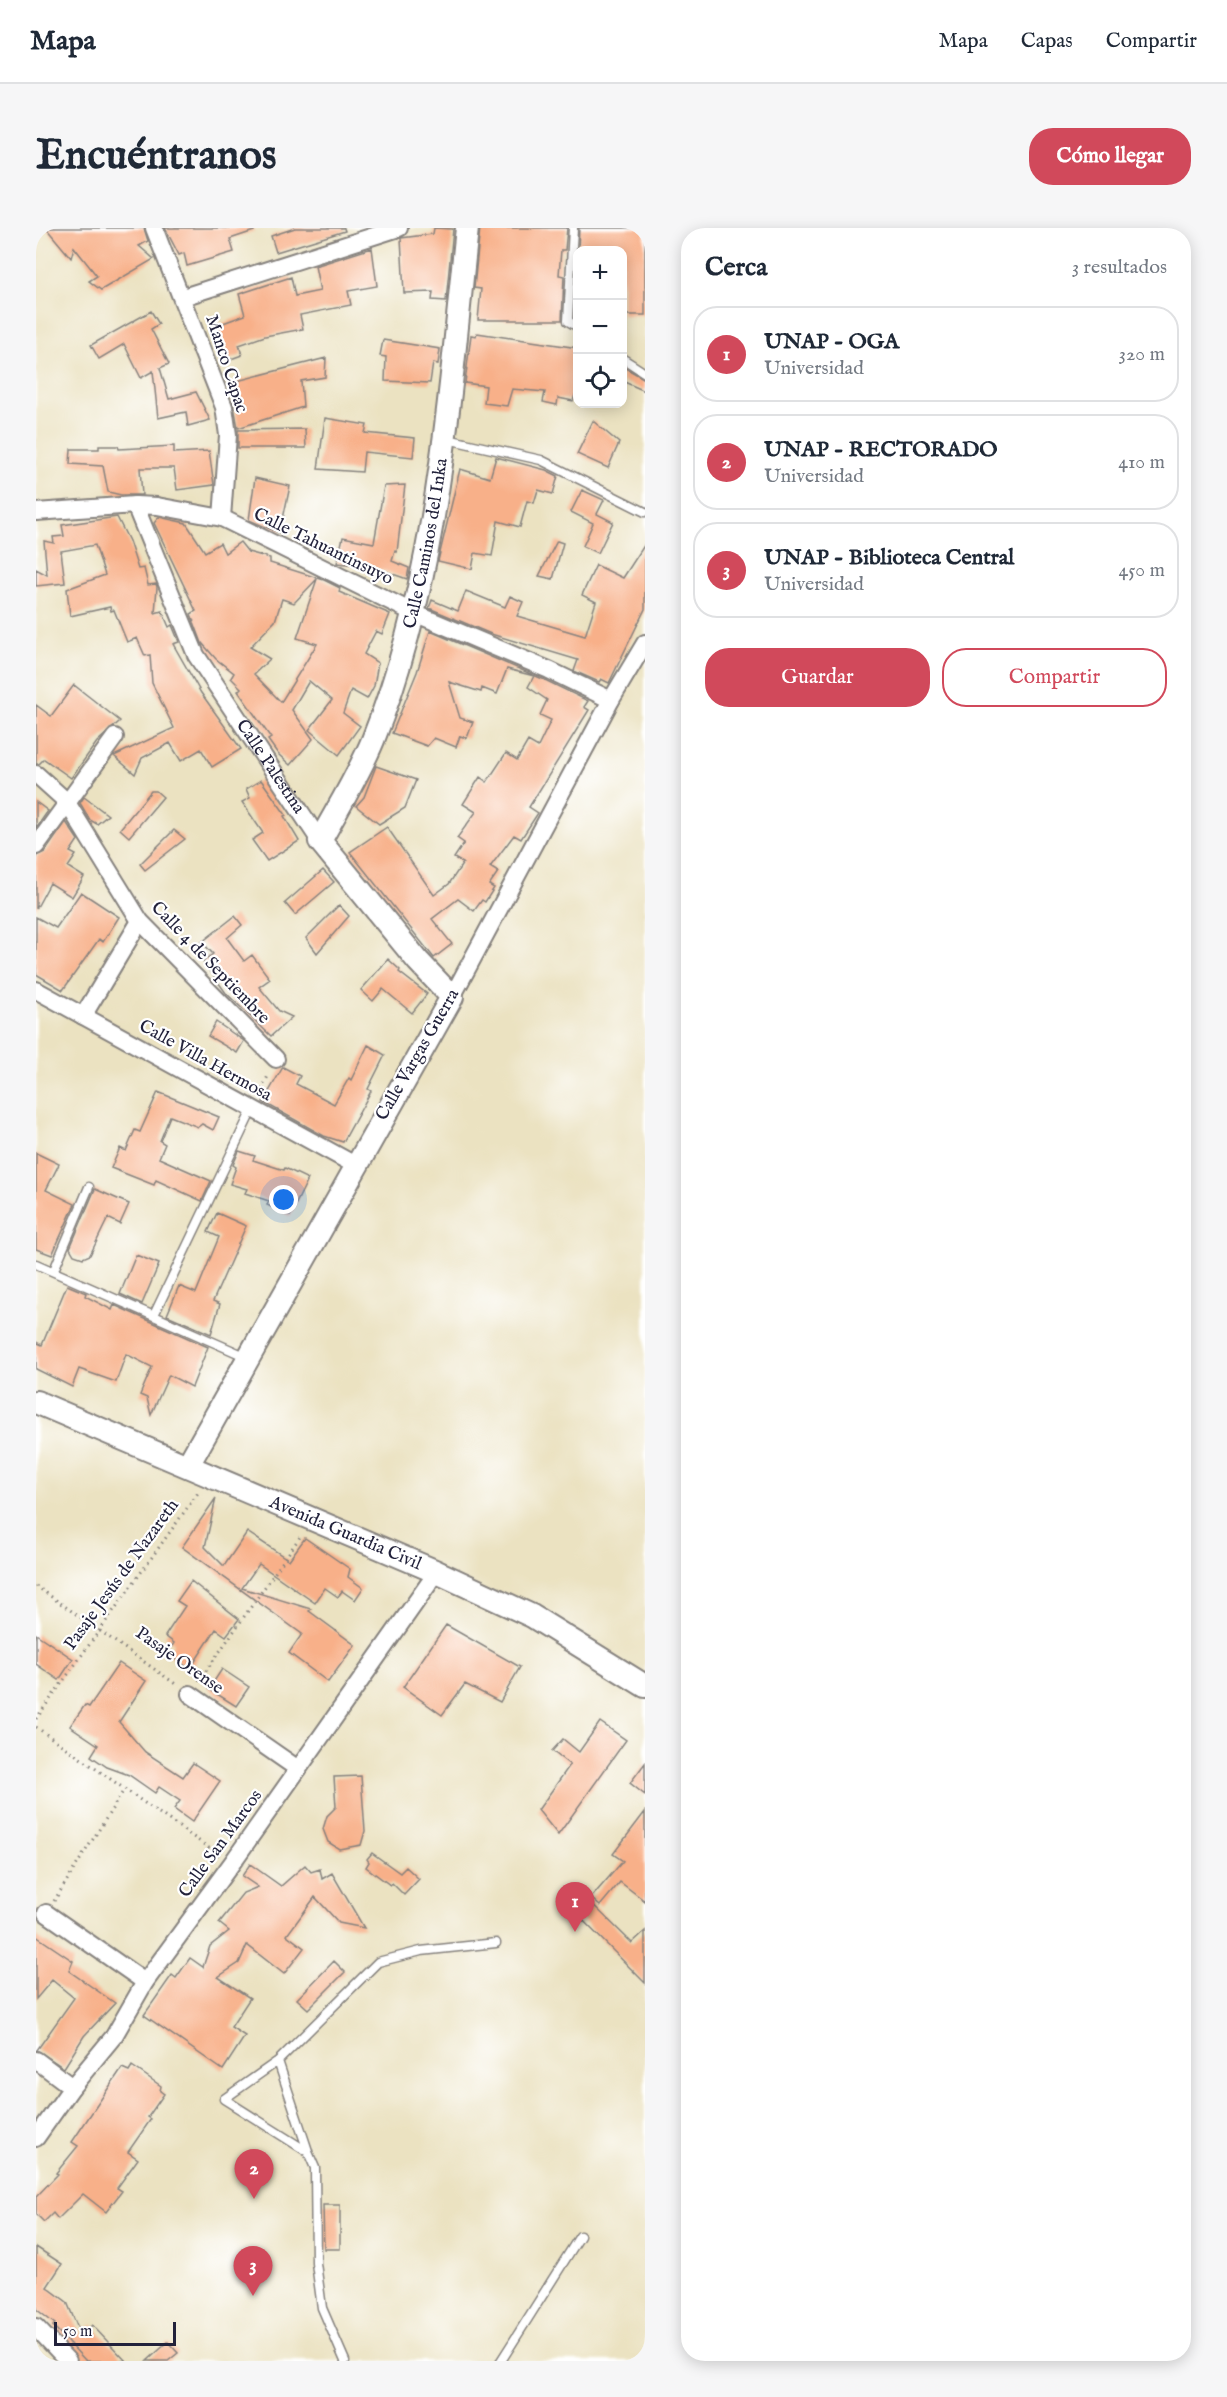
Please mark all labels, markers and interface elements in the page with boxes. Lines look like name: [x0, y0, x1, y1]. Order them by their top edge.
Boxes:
text: Mapa: [30, 24, 96, 59]
text: Mapa: [939, 28, 988, 55]
text: Capas: [1021, 28, 1073, 55]
text: Compartir: [1106, 28, 1197, 55]
button: Cómo llegar: [1029, 128, 1191, 185]
text: Encuéntranos: [36, 130, 277, 183]
map controls: [573, 246, 627, 408]
button: +: [573, 246, 627, 300]
text: Cerca: [705, 251, 767, 284]
text: 3 resultados: [1072, 255, 1167, 280]
button: −: [573, 300, 627, 354]
street label: Manco Capac: [199, 312, 253, 416]
text: UNAP - OGA: [764, 328, 899, 356]
text: 1: [723, 342, 730, 367]
text: 320 m: [1119, 342, 1165, 367]
button: locate: [573, 354, 627, 408]
text: Universidad: [764, 356, 864, 381]
text: UNAP - RECTORADO: [764, 436, 998, 464]
text: 2: [722, 450, 731, 475]
text: 410 m: [1118, 450, 1165, 475]
street label: Calle Caminos del Inka: [398, 457, 453, 631]
text: Universidad: [764, 464, 864, 489]
street label: Calle Tahuantinsuyo: [249, 503, 397, 591]
text: UNAP - Biblioteca Central: [764, 544, 1014, 572]
text: 3: [723, 558, 730, 583]
text: 450 m: [1118, 558, 1165, 583]
text: Universidad: [764, 572, 864, 597]
button: Guardar: [705, 648, 930, 707]
button: Compartir: [942, 648, 1167, 707]
street label: Calle Palestina: [231, 715, 310, 818]
street label: Calle 4 de Septiembre: [146, 897, 274, 1029]
street label: Calle Vargas Guerra: [371, 985, 465, 1125]
street label: Calle Villa Hermosa: [134, 1015, 276, 1107]
your location: [269, 1185, 298, 1214]
street label: Avenida Guardia Civil: [265, 1490, 425, 1576]
street label: Pasaje Jesús de Nazareth: [59, 1495, 185, 1655]
street label: Pasaje Orense: [130, 1622, 228, 1700]
street label: Calle San Marcos: [174, 1785, 268, 1903]
pin: 1: [556, 1882, 594, 1932]
pin: 2: [234, 2150, 274, 2199]
pin: 3: [234, 2246, 272, 2296]
scale bar: [54, 2319, 176, 2346]
text: 50 m: [63, 2322, 92, 2342]

